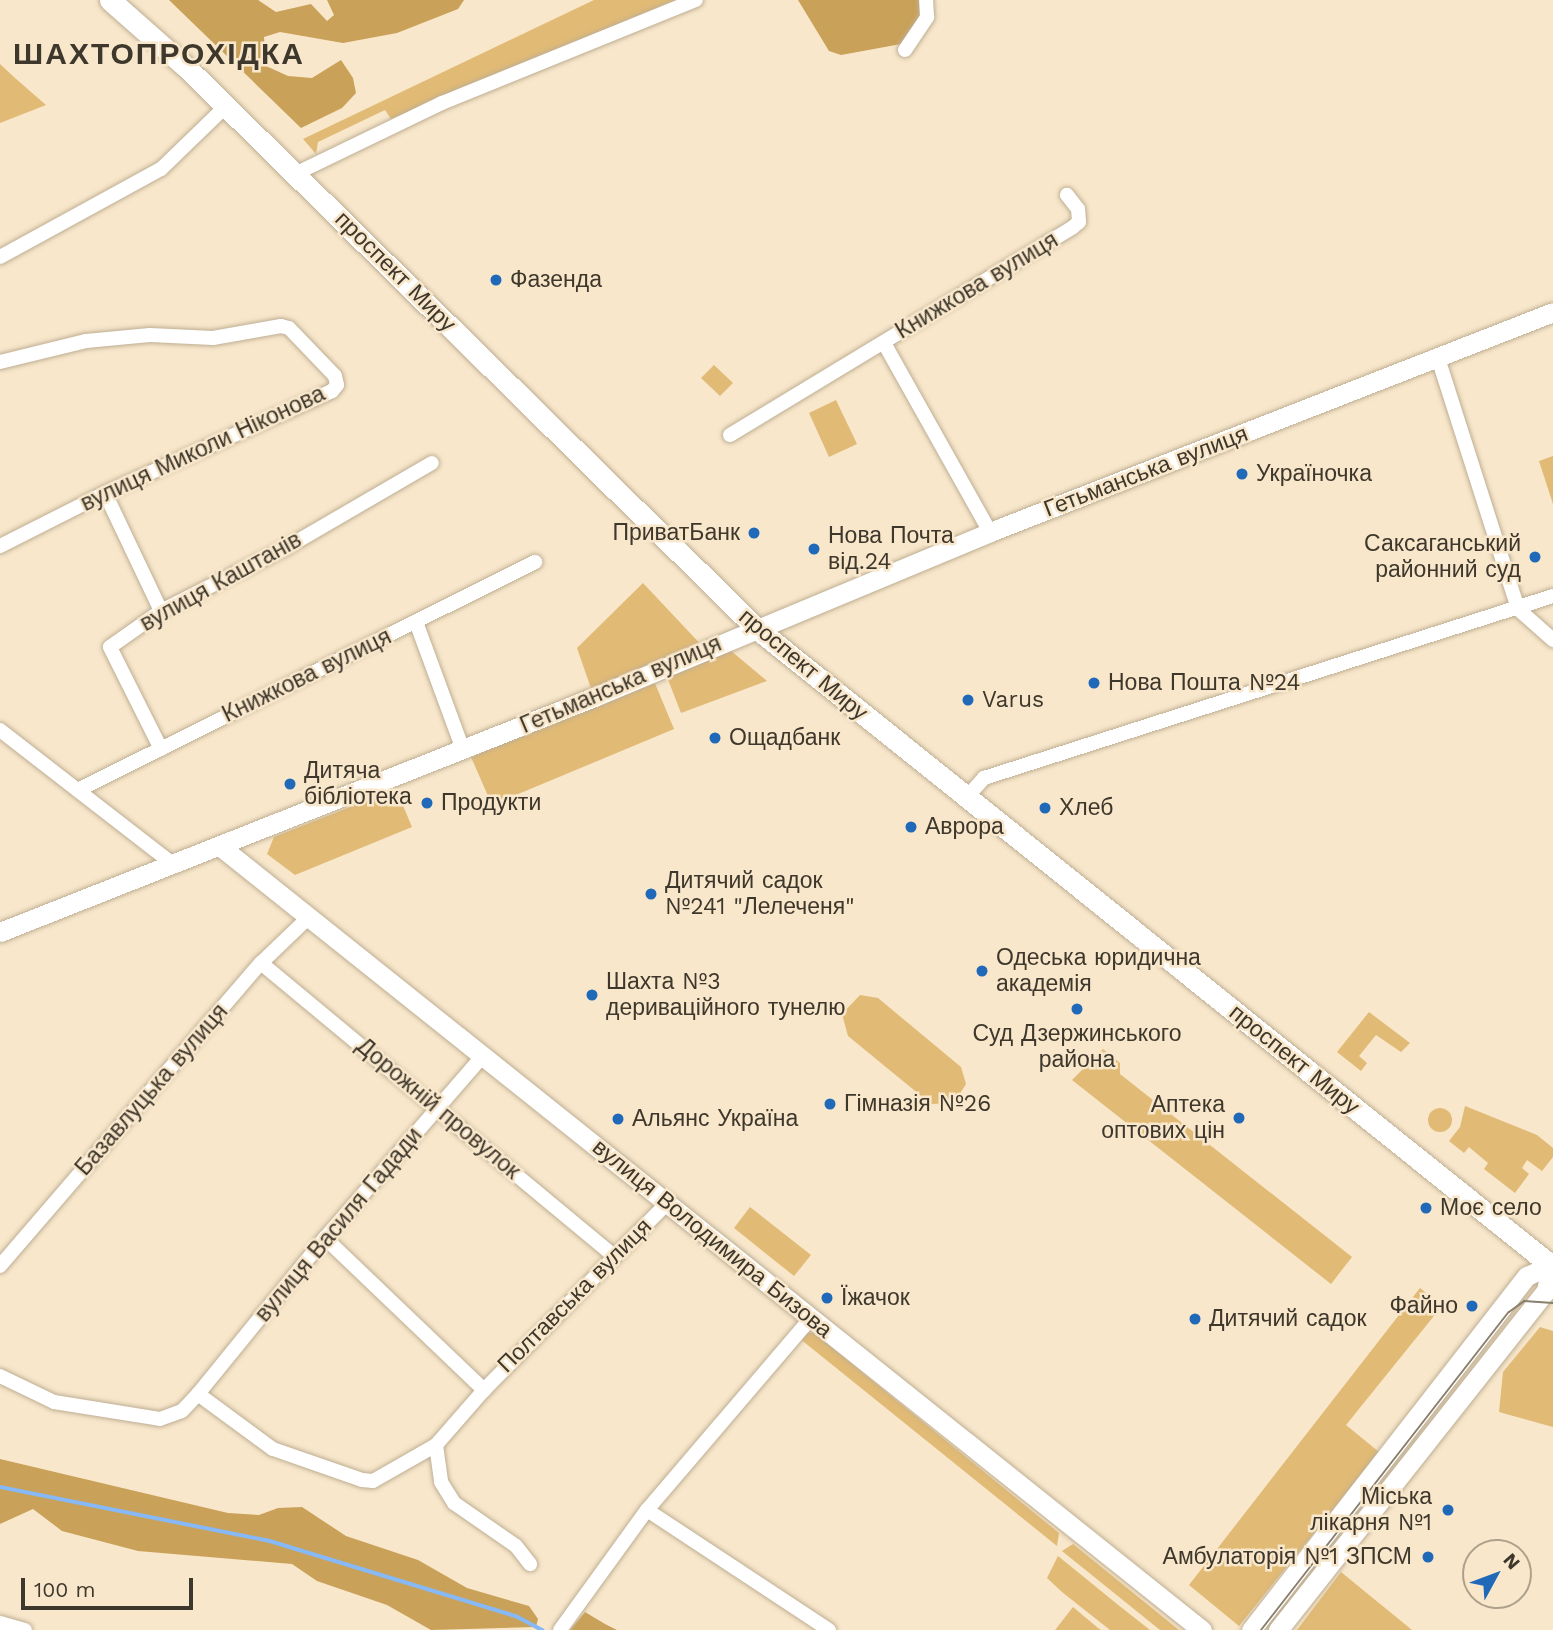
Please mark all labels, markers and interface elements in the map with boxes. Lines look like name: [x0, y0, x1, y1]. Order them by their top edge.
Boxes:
district label: ШАХТОПРОХІДКА: [15, 36, 303, 72]
street label: проспект Миру: [329, 206, 461, 338]
street label: Книжкова вулиця: [891, 227, 1063, 345]
place label: Фазенда: [510, 266, 602, 294]
marker: Фазенда: [488, 272, 504, 288]
street label: вулиця Миколи Ніконова: [77, 380, 329, 518]
street label: Гетьманська вулиця: [1040, 420, 1252, 524]
place label: Україночка: [1256, 460, 1372, 488]
marker: Україночка: [1234, 466, 1250, 482]
place label: ПриватБанк: [612, 519, 740, 547]
place label: Нова Почта від.24: [828, 522, 954, 576]
marker: ПриватБанк: [746, 525, 762, 541]
street label: вулиця Каштанів: [136, 526, 306, 638]
place label: Саксаганський районний суд: [1364, 530, 1521, 584]
marker: Нова Почта від.24: [806, 541, 822, 557]
marker: Саксаганський районний суд: [1527, 549, 1543, 565]
street label: проспект Миру: [733, 603, 873, 727]
street label: Книжкова вулиця: [218, 623, 396, 729]
street label: Гетьманська вулиця: [516, 630, 726, 740]
place label: Нова Пошта №24: [1108, 669, 1301, 697]
marker: Нова Пошта №24: [1086, 675, 1102, 691]
place label: Varus: [982, 686, 1044, 714]
marker: Varus: [960, 692, 976, 708]
place label: Ощадбанк: [729, 724, 840, 752]
marker: Ощадбанк: [707, 730, 723, 746]
place label: Дитяча бібліотека: [304, 757, 412, 811]
marker: Дитяча бібліотека: [282, 776, 298, 792]
place label: Продукти: [441, 789, 541, 817]
place label: Хлеб: [1059, 794, 1113, 822]
marker: Продукти: [419, 795, 435, 811]
marker: Хлеб: [1037, 800, 1053, 816]
place label: Аврора: [925, 813, 1004, 841]
marker: Аврора: [903, 819, 919, 835]
place label: Дитячий садок №241 "Лелеченя": [665, 867, 854, 921]
marker: Дитячий садок №241 "Лелеченя": [643, 886, 659, 902]
place label: Одеська юридична академія: [996, 944, 1201, 998]
marker: Одеська юридична академія: [974, 963, 990, 979]
place label: Шахта №3 дериваційного тунелю: [606, 968, 845, 1022]
marker: Шахта №3 дериваційного тунелю: [584, 987, 600, 1003]
street label: Базавлуцька вулиця: [70, 998, 234, 1182]
street label: проспект Миру: [1223, 999, 1365, 1121]
marker: Суд Дзержинського района: [1069, 1001, 1085, 1017]
place label: Суд Дзержинського района: [972, 1020, 1182, 1074]
street label: Дорожній провулок: [351, 1033, 525, 1185]
place label: Гімназія №26: [844, 1090, 991, 1118]
place label: Аптека оптових цін: [1101, 1091, 1225, 1145]
marker: Гімназія №26: [822, 1096, 838, 1112]
place label: Альянс Україна: [632, 1105, 798, 1133]
marker: Аптека оптових цін: [1231, 1110, 1247, 1126]
marker: Альянс Україна: [610, 1111, 626, 1127]
street label: вулиця Василя Гадади: [250, 1122, 428, 1328]
street label: вулиця Володимира Бизова: [587, 1134, 837, 1344]
place label: Моє село: [1440, 1194, 1542, 1222]
marker: Моє село: [1418, 1200, 1434, 1216]
street label: Полтавська вулиця: [492, 1213, 658, 1379]
place label: Їжачок: [841, 1284, 910, 1312]
marker: Їжачок: [819, 1290, 835, 1306]
place label: Файно: [1389, 1292, 1458, 1320]
marker: Файно: [1464, 1298, 1480, 1314]
place label: Дитячий садок: [1209, 1305, 1367, 1333]
marker: Дитячий садок: [1187, 1311, 1203, 1327]
place label: Міська лікарня №1: [1310, 1483, 1432, 1537]
marker: Міська лікарня №1: [1438, 1500, 1458, 1520]
north arrow: [1462, 1539, 1532, 1609]
place label: Амбулаторія №1 ЗПСМ: [1163, 1543, 1412, 1571]
marker: Амбулаторія №1 ЗПСМ: [1418, 1547, 1438, 1567]
text: N: [1498, 1548, 1525, 1574]
scale bar: [24, 1564, 196, 1608]
text: 100 m: [34, 1577, 96, 1602]

